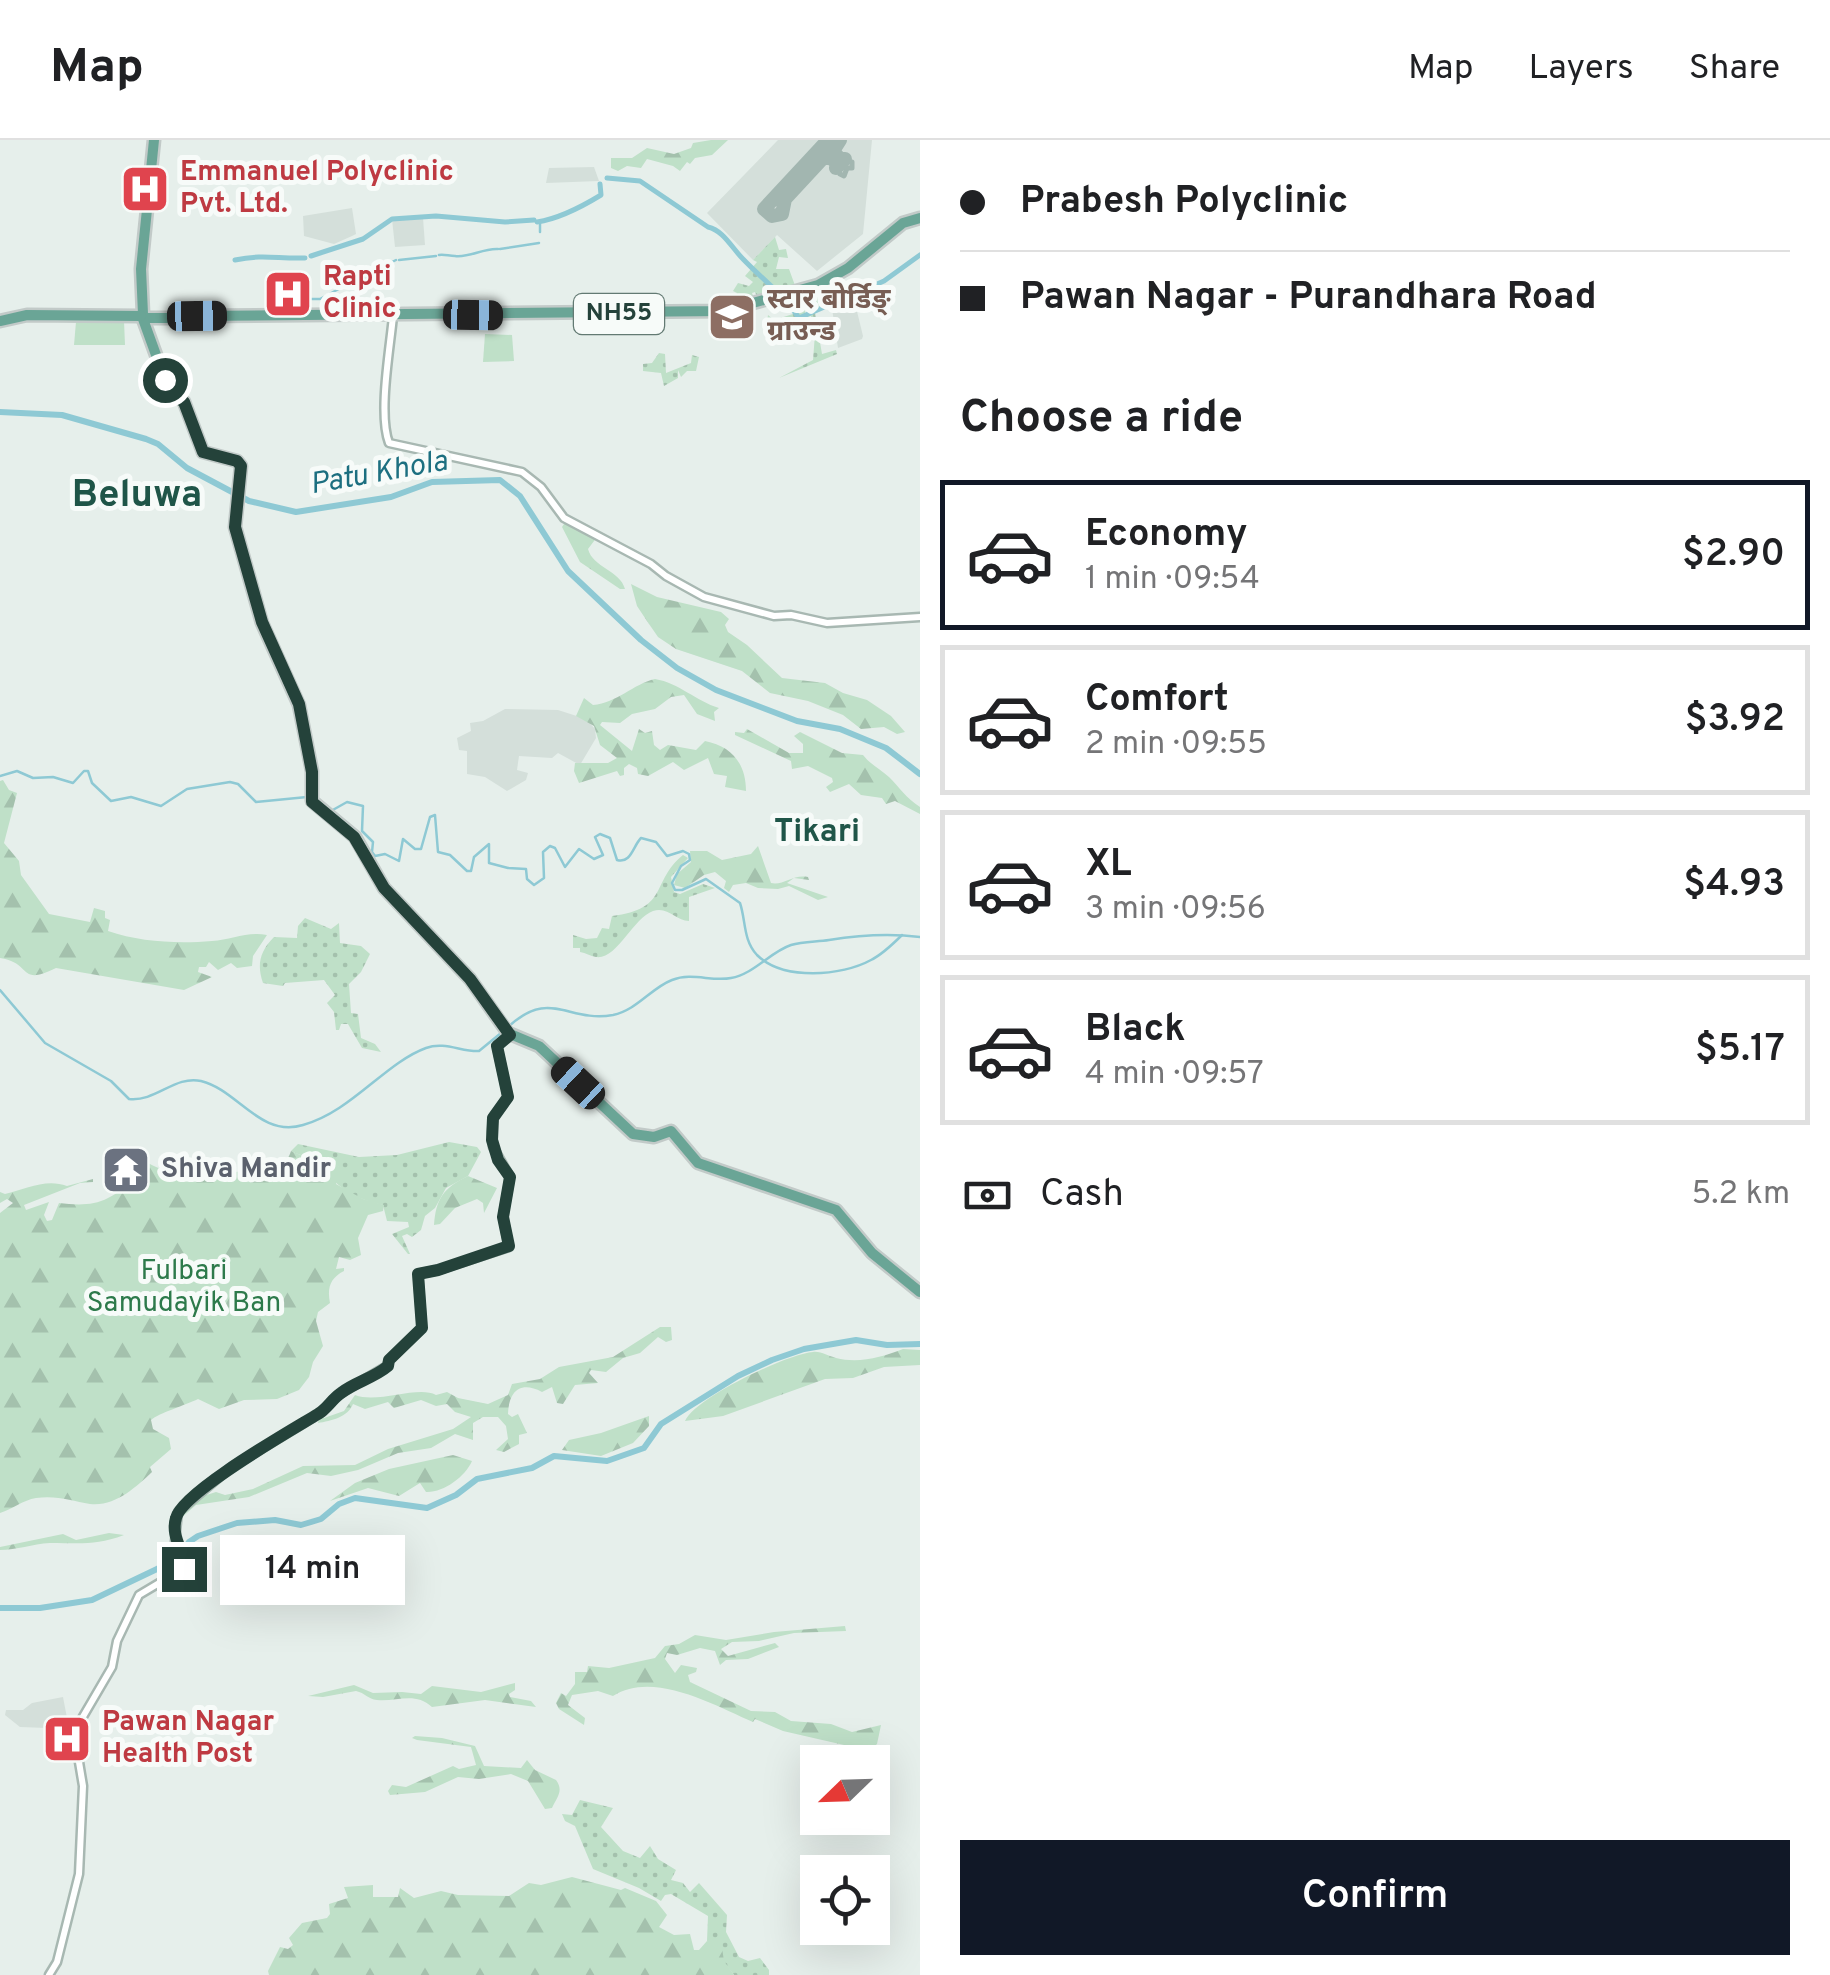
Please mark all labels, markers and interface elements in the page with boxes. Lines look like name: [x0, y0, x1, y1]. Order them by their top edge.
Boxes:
text: Map: [50, 39, 144, 99]
text: Map: [1408, 47, 1474, 91]
text: Layers: [1529, 47, 1634, 91]
text: Share: [1689, 47, 1780, 91]
place label: Emmanuel Polyclinic Pvt. Ltd.: [180, 155, 454, 223]
hospital icon: Emmanuel Polyclinic Pvt. Ltd.: [119, 163, 171, 215]
text: Prabesh Polyclinic: [1020, 178, 1348, 227]
place label: Rapti Clinic: [323, 260, 397, 328]
hospital icon: Rapti Clinic: [262, 268, 314, 320]
text: Pawan Nagar - Purandhara Road: [1020, 274, 1597, 323]
place label: स्टार बोर्डिङ् ग्राउन्ड: [767, 282, 891, 351]
school or university icon: स्टार बोर्डिङ् ग्राउन्ड: [706, 291, 758, 343]
road number: NH55: [574, 294, 664, 334]
car: [443, 299, 503, 331]
car: [167, 300, 227, 332]
route start: [143, 358, 188, 403]
text: Choose a ride: [960, 391, 1243, 448]
water label: Patu Khola: [307, 444, 451, 504]
district label: Beluwa: [72, 472, 202, 521]
icon: car: [965, 510, 1055, 600]
text: Economy: [1085, 511, 1247, 560]
text: $2.90: [1682, 531, 1785, 580]
text: 1 min · 09:54: [1085, 560, 1260, 600]
icon: car: [965, 675, 1055, 765]
text: Comfort: [1085, 676, 1229, 725]
text: $3.92: [1685, 696, 1785, 745]
text: 2 min · 09:55: [1085, 725, 1267, 765]
district label: Tikari: [774, 813, 860, 853]
icon: car: [965, 840, 1055, 930]
text: XL: [1085, 841, 1132, 890]
text: $4.93: [1683, 861, 1785, 910]
text: 3 min · 09:56: [1085, 890, 1266, 930]
icon: car: [965, 1005, 1055, 1095]
text: Black: [1085, 1006, 1185, 1055]
text: $5.17: [1695, 1026, 1785, 1075]
car: [546, 1052, 610, 1114]
text: 4 min · 09:57: [1085, 1055, 1264, 1095]
temple icon: Shiva Mandir: [100, 1144, 152, 1196]
place label: Shiva Mandir: [161, 1152, 331, 1188]
icon: cash: [960, 1168, 1015, 1223]
text: Cash: [1040, 1171, 1124, 1220]
text: 5.2 km: [1692, 1175, 1790, 1215]
park label: Fulbari Samudayik Ban: [87, 1254, 281, 1322]
callout: 14 min: [219, 1534, 404, 1604]
route end: [162, 1547, 207, 1592]
text: 14 min: [265, 1550, 360, 1590]
place label: Pawan Nagar Health Post: [102, 1705, 275, 1773]
hospital icon: Pawan Nagar Health Post: [41, 1713, 93, 1765]
north arrow: [800, 1745, 890, 1835]
map controls: [800, 1745, 890, 1945]
button: Confirm: [960, 1840, 1790, 1955]
button: locate: [800, 1855, 890, 1945]

